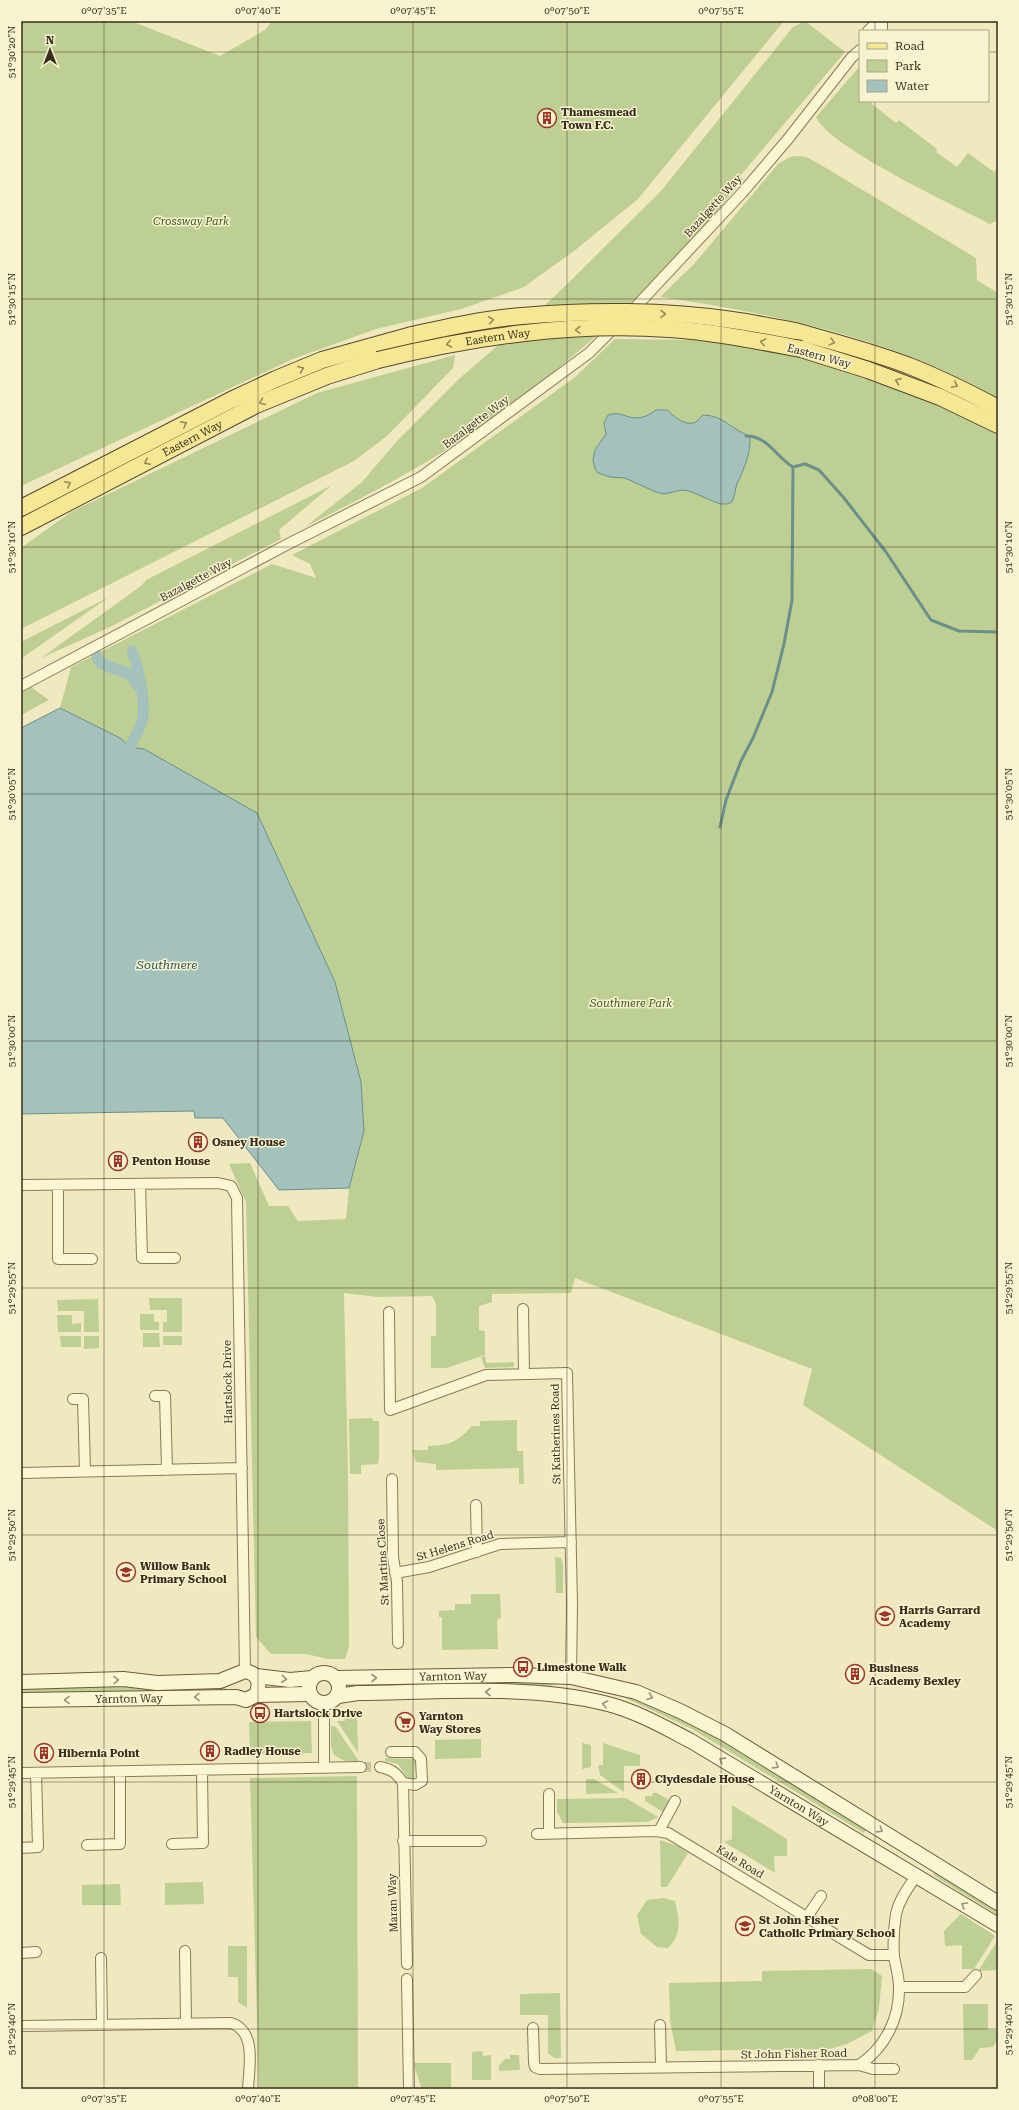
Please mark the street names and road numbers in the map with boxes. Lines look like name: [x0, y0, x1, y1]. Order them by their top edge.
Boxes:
street label: Bazalgette Way: [681, 172, 745, 240]
street label: Eastern Way: [464, 326, 531, 348]
street label: Eastern Way: [786, 341, 853, 371]
street label: Bazalgette Way: [440, 393, 512, 451]
street label: Eastern Way: [160, 417, 225, 459]
street label: Bazalgette Way: [158, 555, 235, 604]
street label: Hartslock Drive: [221, 1340, 235, 1424]
street label: St Katherines Road: [549, 1383, 563, 1485]
street label: St Martins Close: [374, 1518, 392, 1606]
street label: St Helens Road: [415, 1528, 495, 1564]
street label: Yarnton Way: [419, 1669, 488, 1683]
street label: Yarnton Way: [95, 1692, 164, 1705]
street label: Yarnton Way: [766, 1783, 832, 1829]
street label: Kale Road: [714, 1843, 766, 1881]
street label: Maran Way: [385, 1873, 401, 1933]
street label: St John Fisher Road: [741, 2047, 847, 2061]

